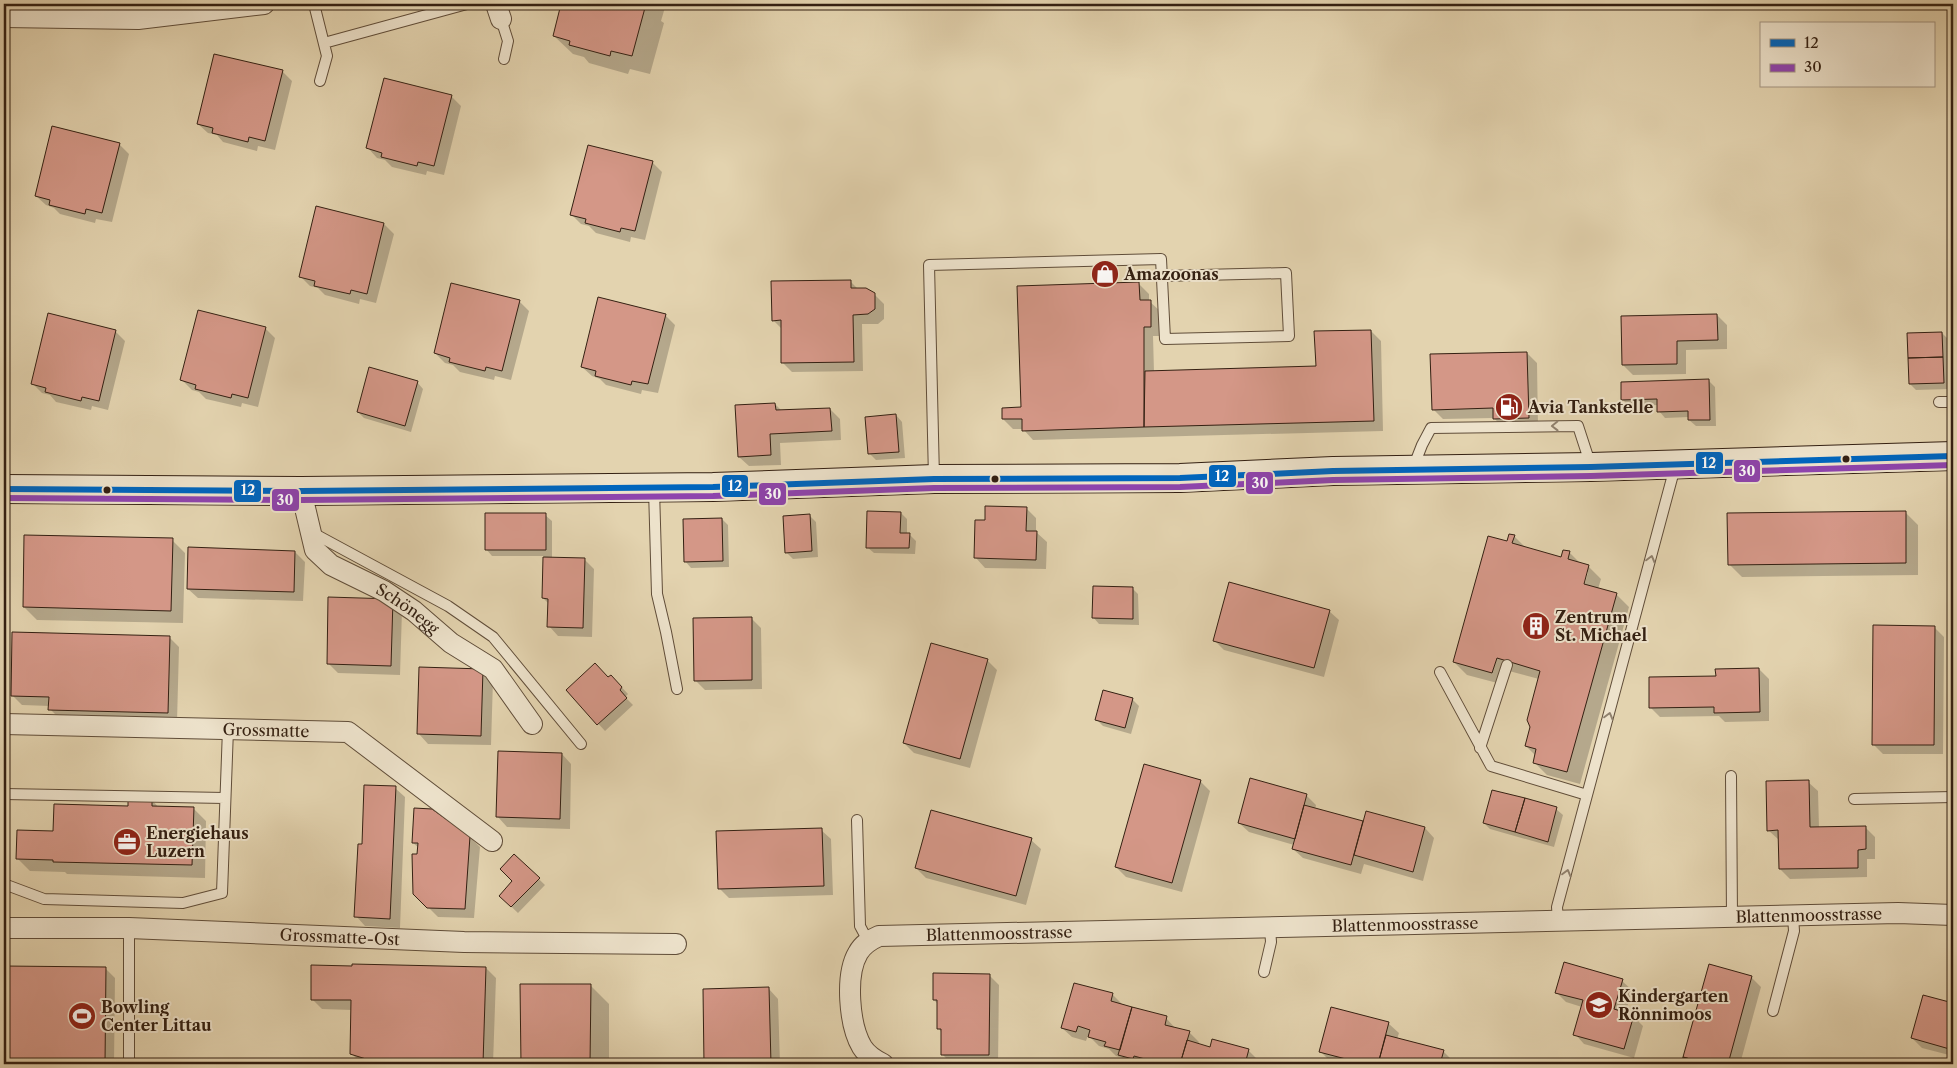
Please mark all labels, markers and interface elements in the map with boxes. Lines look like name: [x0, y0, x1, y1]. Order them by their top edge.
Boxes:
legend: [1760, 22, 1934, 88]
text: 12: [1804, 33, 1819, 52]
text: 30: [1804, 57, 1822, 76]
shop icon: Amazoonas: [1090, 259, 1120, 289]
place label: Amazoonas: [1123, 264, 1219, 284]
fuel station icon: Avia Tankstelle: [1494, 392, 1524, 422]
place label: Avia Tankstelle: [1527, 397, 1654, 417]
one-way arrow: [1551, 421, 1558, 431]
line badge: 12: [1695, 451, 1724, 475]
text: 12: [1702, 454, 1716, 472]
unlabelled marker: [1841, 454, 1851, 464]
line badge: 30: [1733, 459, 1761, 483]
text: 30: [1739, 462, 1755, 480]
line badge: 12: [1208, 464, 1237, 488]
text: 12: [1215, 467, 1229, 485]
line badge: 30: [1245, 471, 1274, 495]
line badge: 12: [721, 474, 749, 498]
unlabelled marker: [990, 474, 1000, 484]
text: 30: [1252, 474, 1268, 492]
text: 12: [728, 477, 742, 495]
line badge: 12: [233, 479, 262, 503]
text: 12: [241, 481, 255, 499]
line badge: 30: [758, 482, 787, 506]
unlabelled marker: [102, 485, 112, 495]
text: 30: [765, 485, 781, 503]
line badge: 30: [271, 488, 300, 512]
text: 30: [277, 491, 293, 509]
one-way arrow: [1645, 556, 1655, 564]
street label: Schönegg: [373, 579, 444, 639]
place label: Zentrum St. Michael: [1555, 607, 1647, 645]
building icon: Zentrum St. Michael: [1521, 611, 1551, 641]
one-way arrow: [1603, 713, 1613, 721]
street label: Grossmatte: [222, 719, 310, 741]
place label: Energiehaus Luzern: [146, 823, 249, 861]
office icon: Energiehaus Luzern: [112, 827, 142, 857]
one-way arrow: [1561, 869, 1571, 878]
street label: Blattenmoosstrasse: [1735, 903, 1882, 927]
street label: Blattenmoosstrasse: [1331, 912, 1479, 936]
street label: Blattenmoosstrasse: [926, 922, 1073, 945]
street label: Grossmatte-Ost: [279, 924, 401, 949]
place label: Kindergarten Rönnimoos: [1618, 986, 1729, 1024]
school or university icon: Kindergarten Rönnimoos: [1584, 990, 1614, 1020]
place label: Bowling Center Littau: [101, 997, 212, 1035]
sports icon: Bowling Center Littau: [67, 1001, 97, 1031]

